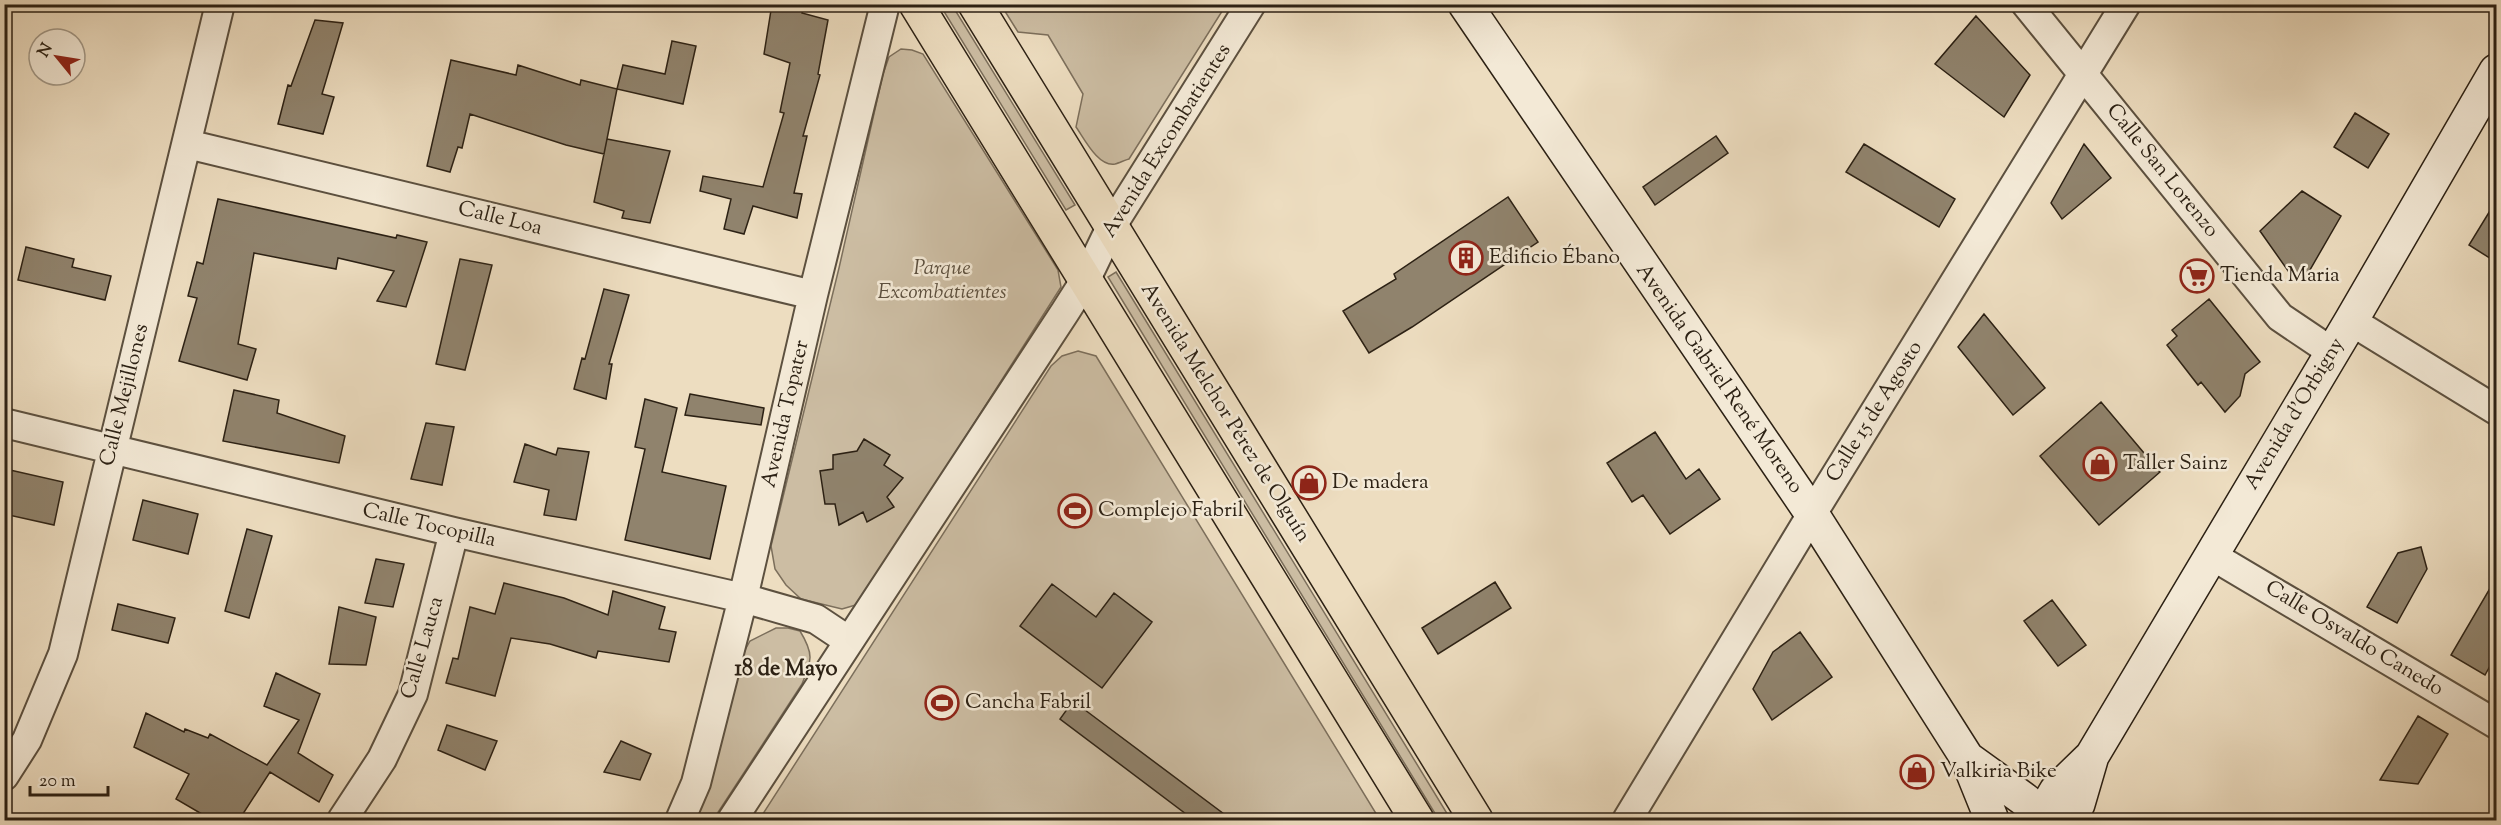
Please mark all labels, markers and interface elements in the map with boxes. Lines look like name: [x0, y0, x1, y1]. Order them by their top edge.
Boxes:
north arrow: [27, 27, 87, 87]
street label: Avenida Excombatientes: [1095, 38, 1239, 244]
text: N: [33, 39, 59, 62]
street label: Calle San Lorenzo: [2098, 98, 2226, 244]
street label: Calle Loa: [455, 194, 546, 244]
building icon: Edificio Ébano: [1448, 240, 1484, 276]
place label: Edificio Ébano: [1489, 243, 1620, 273]
park label: Parque Excombatientes: [878, 254, 1006, 308]
street label: Avenida Gabriel René Moreno: [1628, 258, 1810, 500]
supermarket icon: Tienda Maria: [2179, 258, 2215, 294]
place label: Tienda Maria: [2220, 261, 2340, 291]
street label: Avenida Melchor Pérez de Olguín: [1133, 277, 1317, 549]
street label: Calle Mejillones: [93, 321, 157, 469]
street label: Avenida d'Orbigny: [2238, 332, 2353, 496]
street label: Calle 15 de Agosto: [1819, 335, 1931, 489]
street label: Avenida Topater: [754, 337, 818, 491]
shop icon: Taller Sainz: [2082, 446, 2118, 482]
place label: Taller Sainz: [2123, 449, 2228, 479]
shop icon: De madera: [1291, 465, 1327, 501]
place label: De madera: [1332, 468, 1429, 498]
sports icon: Complejo Fabril: [1057, 493, 1093, 529]
street label: Calle Tocopilla: [359, 496, 499, 556]
place label: Complejo Fabril: [1098, 496, 1244, 526]
street label: Calle Osvaldo Canedo: [2259, 574, 2449, 704]
street label: Calle Lauca: [394, 593, 452, 703]
district label: 18 de Mayo: [735, 654, 837, 686]
sports icon: Cancha Fabril: [924, 685, 960, 721]
place label: Cancha Fabril: [965, 688, 1091, 718]
shop icon: Valkiria Bike: [1899, 754, 1935, 790]
place label: Valkiria Bike: [1940, 757, 2057, 787]
scale bar: [30, 759, 108, 797]
text: 20 m: [39, 769, 76, 795]

